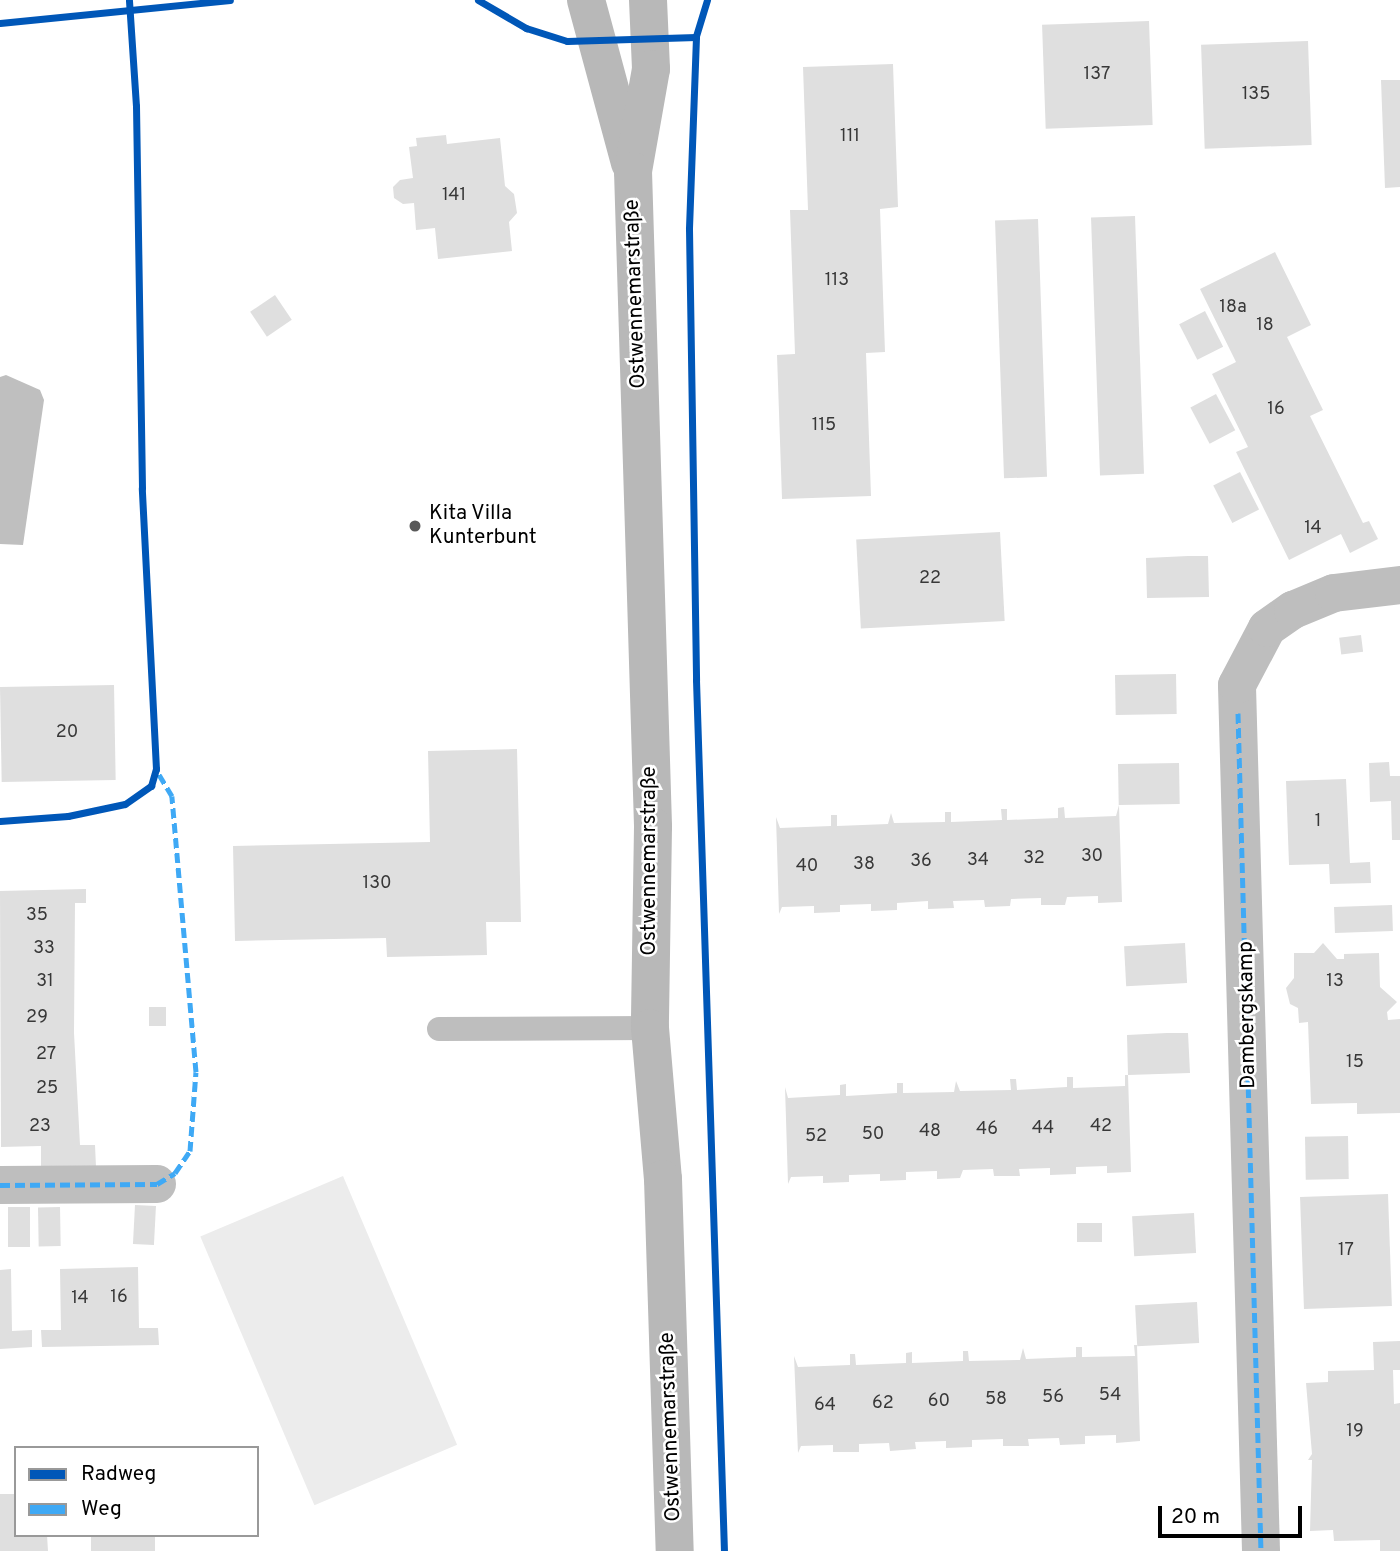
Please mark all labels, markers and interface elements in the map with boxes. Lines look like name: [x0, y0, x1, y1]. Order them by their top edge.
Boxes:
house number: 137: [1084, 64, 1110, 86]
house number: 135: [1242, 84, 1270, 106]
house number: 111: [840, 126, 860, 148]
house number: 141: [442, 185, 466, 207]
street label: Ostwennemarstraße: [620, 199, 652, 389]
house number: 113: [825, 270, 849, 292]
house number: 18a: [1219, 297, 1247, 319]
house number: 18: [1256, 315, 1274, 337]
house number: 16: [1267, 399, 1285, 421]
house number: 115: [812, 415, 836, 437]
place label: Kita Villa Kunterbunt: [429, 501, 537, 551]
marker: Kita Villa Kunterbunt: [407, 518, 423, 534]
house number: 14: [1304, 518, 1322, 540]
house number: 22: [919, 568, 941, 590]
house number: 20: [56, 722, 78, 744]
street label: Ostwennemarstraße: [637, 766, 663, 956]
house number: 1: [1315, 811, 1321, 833]
house number: 30: [1081, 846, 1103, 868]
house number: 32: [1023, 848, 1045, 870]
house number: 34: [967, 850, 989, 872]
house number: 36: [910, 851, 932, 873]
house number: 38: [853, 854, 875, 876]
house number: 40: [796, 856, 818, 878]
house number: 130: [363, 873, 391, 895]
house number: 35: [26, 905, 48, 927]
house number: 33: [33, 938, 55, 960]
street label: Dambergskamp: [1234, 941, 1262, 1089]
house number: 31: [36, 971, 54, 993]
house number: 13: [1326, 971, 1344, 993]
house number: 29: [26, 1007, 48, 1029]
house number: 27: [36, 1044, 56, 1066]
house number: 15: [1346, 1052, 1364, 1074]
house number: 25: [36, 1078, 58, 1100]
house number: 23: [29, 1116, 51, 1138]
house number: 42: [1090, 1116, 1112, 1138]
house number: 44: [1032, 1118, 1054, 1140]
house number: 46: [976, 1119, 998, 1141]
house number: 48: [919, 1121, 941, 1143]
house number: 50: [862, 1124, 884, 1146]
house number: 52: [805, 1126, 827, 1148]
house number: 17: [1338, 1240, 1354, 1262]
house number: 16: [110, 1287, 128, 1309]
house number: 14: [71, 1288, 89, 1310]
street label: Ostwennemarstraße: [655, 1332, 687, 1522]
house number: 54: [1099, 1385, 1121, 1407]
house number: 56: [1042, 1387, 1064, 1409]
house number: 58: [985, 1389, 1007, 1411]
house number: 60: [928, 1391, 950, 1413]
house number: 62: [872, 1393, 894, 1415]
house number: 64: [814, 1395, 836, 1417]
house number: 19: [1346, 1421, 1364, 1443]
legend: [14, 1446, 259, 1537]
text: Radweg: [81, 1461, 156, 1488]
scale bar: [1162, 1492, 1306, 1536]
text: Weg: [81, 1496, 122, 1523]
text: 20 m: [1171, 1504, 1220, 1531]

